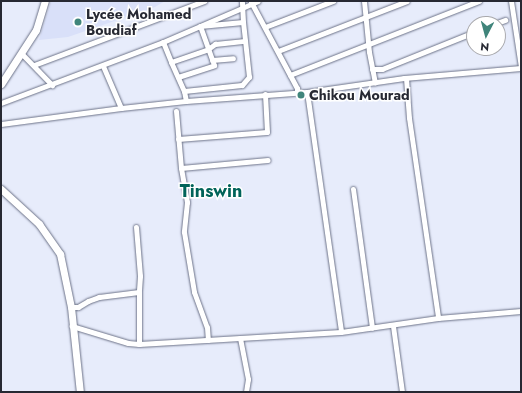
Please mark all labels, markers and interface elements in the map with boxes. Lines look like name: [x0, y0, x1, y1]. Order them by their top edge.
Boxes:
place label: Lycée Mohamed Boudiaf: [86, 6, 191, 38]
north arrow: [466, 16, 506, 56]
marker: Lycée Mohamed Boudiaf: [73, 17, 83, 27]
text: N: [480, 39, 490, 55]
place label: Chikou Mourad: [309, 87, 410, 103]
marker: Chikou Mourad: [296, 90, 306, 100]
district label: Tinswin: [180, 180, 242, 202]

